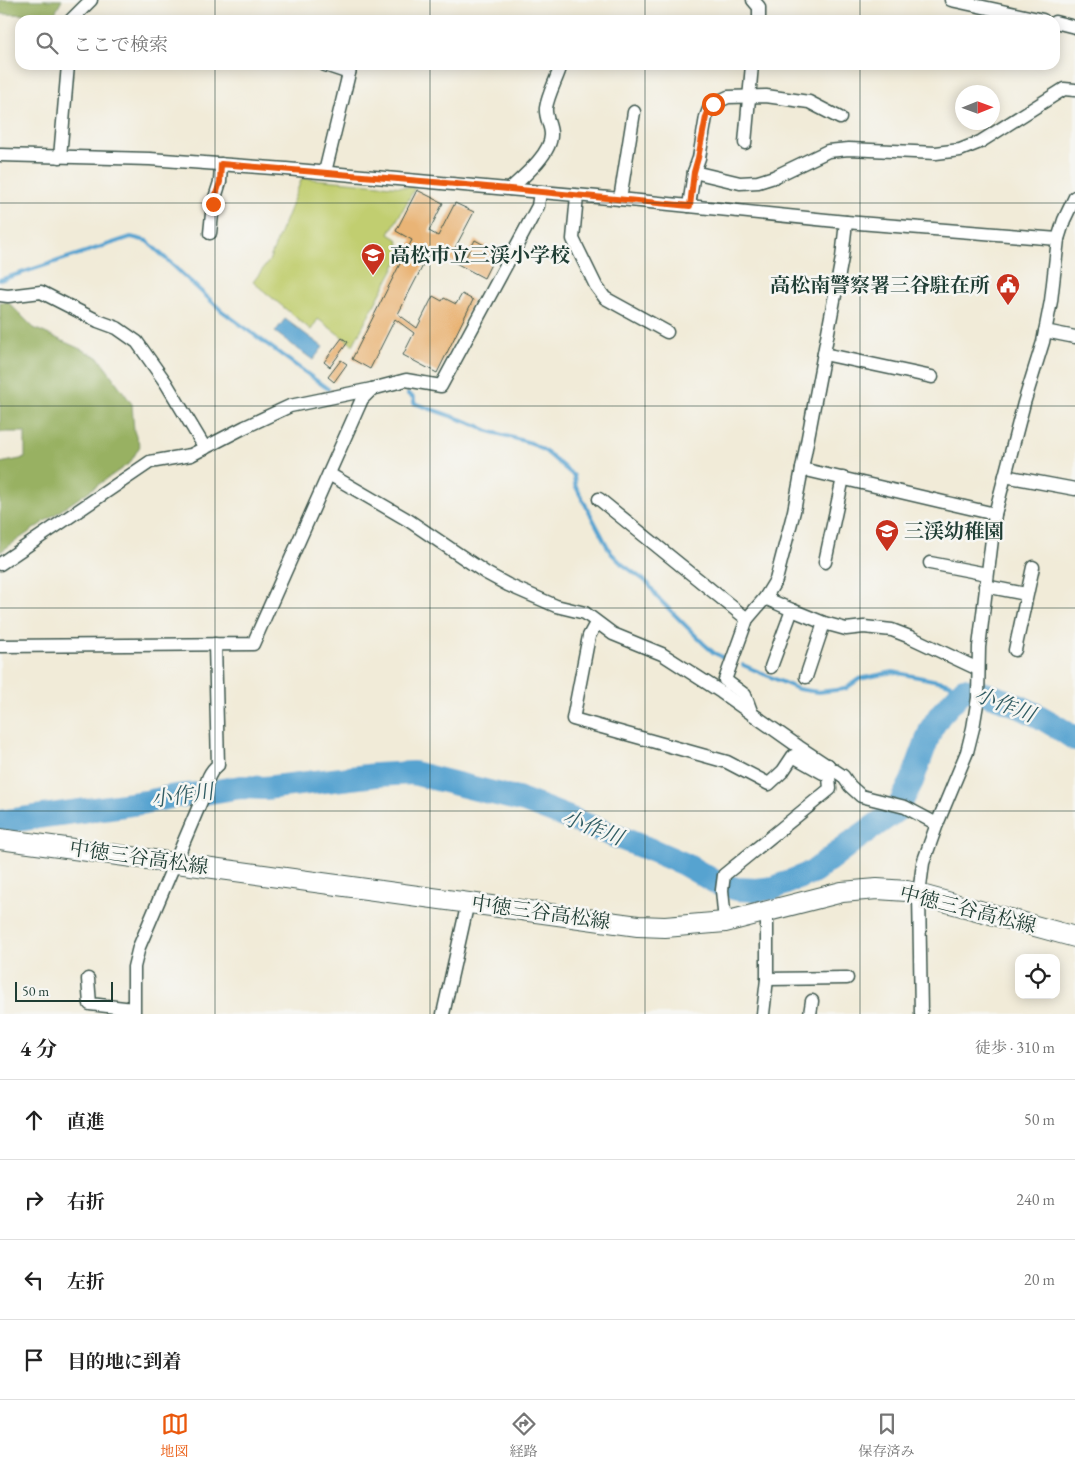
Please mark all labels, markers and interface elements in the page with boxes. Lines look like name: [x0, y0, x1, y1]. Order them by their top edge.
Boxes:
search box: [15, 15, 1060, 70]
icon: search: [33, 29, 61, 57]
text: ここで検索: [73, 32, 168, 57]
north arrow: [955, 85, 1000, 130]
route start: [702, 93, 725, 116]
route end: [202, 193, 225, 216]
school or university icon: 高松市立三渓小学校: [360, 242, 386, 276]
place label: 高松市立三渓小学校: [390, 242, 570, 268]
place label: 高松南警察署三谷駐在所: [770, 272, 990, 298]
public building icon: 高松南警察署三谷駐在所: [995, 272, 1021, 306]
school or university icon: 三渓幼稚園: [874, 518, 900, 552]
place label: 三渓幼稚園: [904, 518, 1004, 544]
water label: 小作川: [971, 680, 1041, 729]
water label: 小作川: [149, 777, 217, 813]
water label: 小作川: [559, 803, 629, 852]
street label: 中徳三谷高松線: [68, 834, 210, 880]
street label: 中徳三谷高松線: [897, 879, 1039, 939]
street label: 中徳三谷高松線: [470, 889, 612, 935]
map controls: [1015, 954, 1060, 999]
button: locate: [1015, 954, 1060, 999]
scale bar: [15, 979, 112, 1002]
text: 50 m: [22, 982, 49, 1000]
text: 4 分: [20, 1035, 57, 1062]
text: 徒歩 · 310 m: [975, 1037, 1055, 1058]
icon: ahead: [20, 1106, 48, 1134]
text: 直進: [67, 1109, 105, 1134]
text: 50 m: [1024, 1109, 1055, 1130]
icon: right: [20, 1186, 48, 1214]
text: 右折: [67, 1189, 105, 1214]
text: 240 m: [1016, 1189, 1055, 1210]
icon: left: [20, 1266, 48, 1294]
text: 左折: [67, 1269, 105, 1294]
text: 20 m: [1024, 1269, 1055, 1290]
icon: arrive: [20, 1346, 48, 1374]
text: 目的地に到着: [67, 1349, 181, 1374]
tab: 地図: [161, 1410, 189, 1460]
tab: 経路: [510, 1410, 538, 1460]
tab: 保存済み: [859, 1410, 915, 1460]

